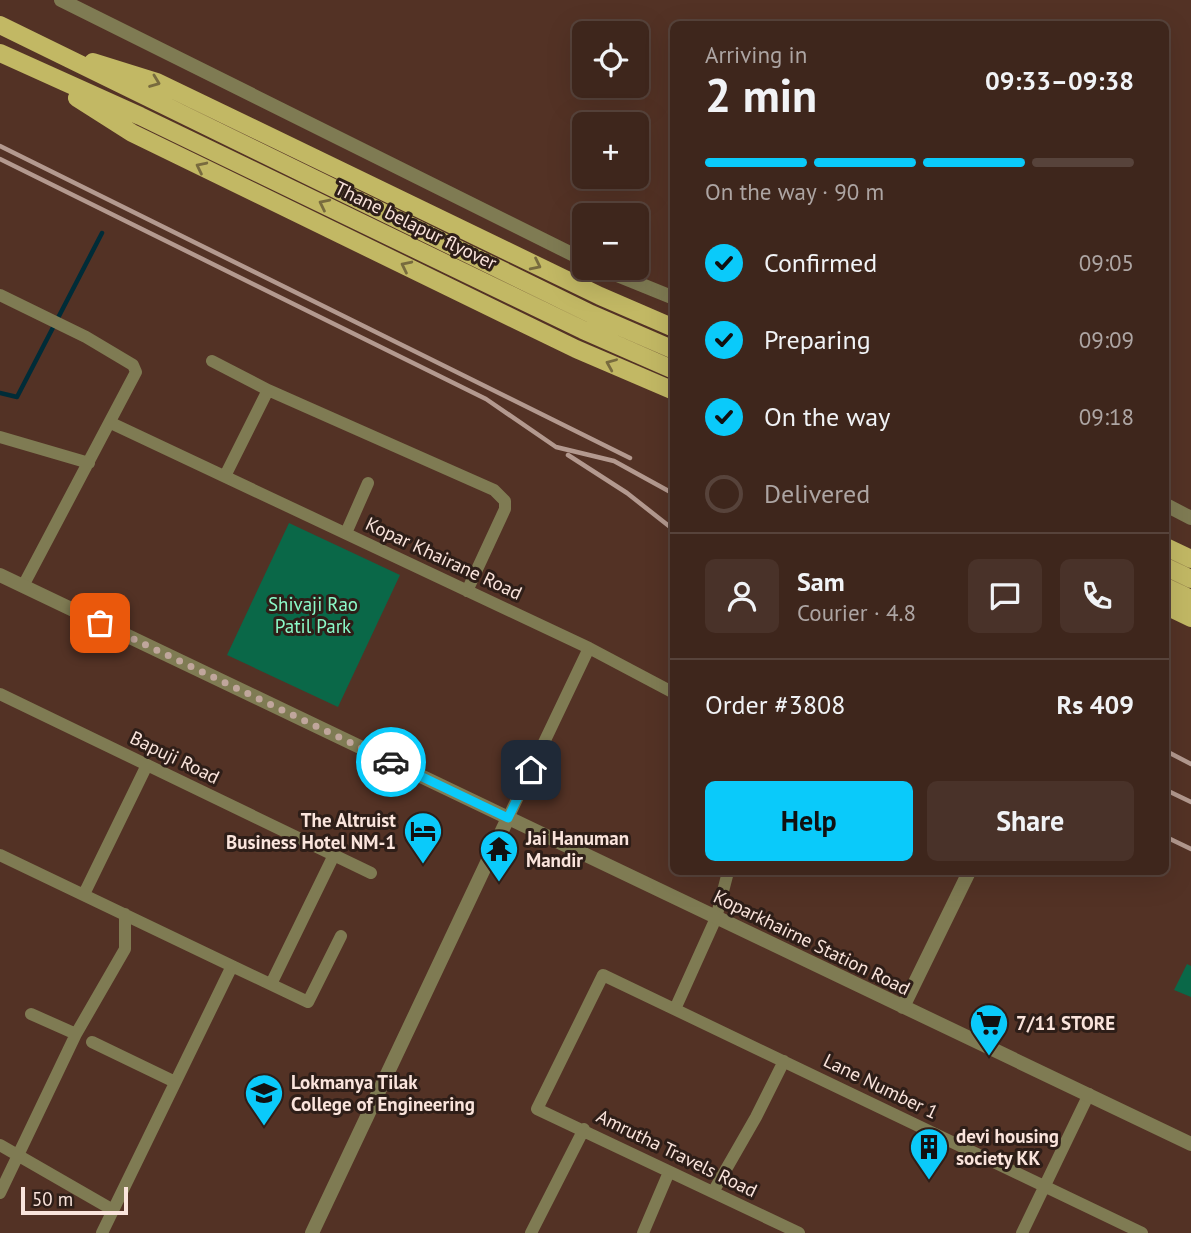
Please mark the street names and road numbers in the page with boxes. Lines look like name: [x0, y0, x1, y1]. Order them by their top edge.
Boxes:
street label: Thane belapur flyover: [331, 175, 501, 275]
street label: Kopar Khairane Road: [362, 511, 526, 605]
street label: Bapuji Road: [126, 725, 224, 789]
street label: Koparkhairne Station Road: [710, 884, 914, 1000]
street label: Lane Number 1: [820, 1048, 942, 1124]
street label: Amrutha Travels Road: [593, 1104, 761, 1202]

